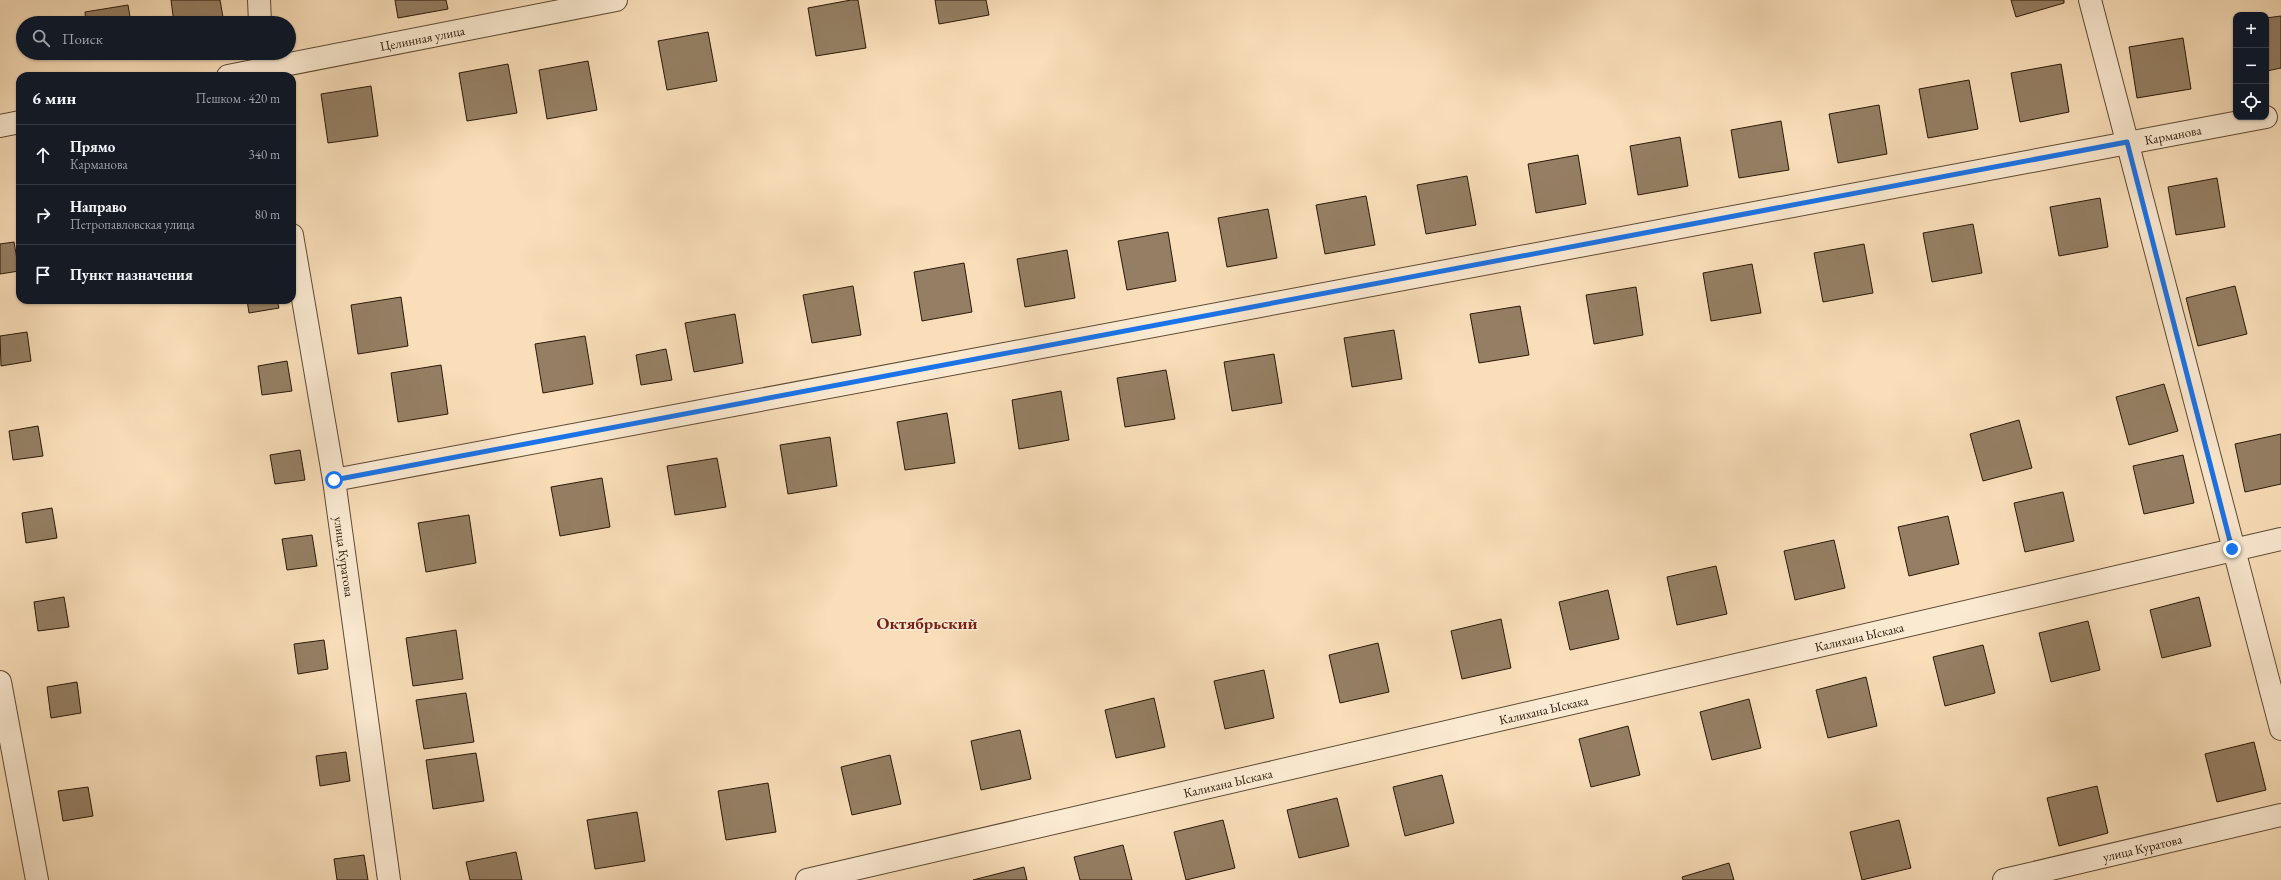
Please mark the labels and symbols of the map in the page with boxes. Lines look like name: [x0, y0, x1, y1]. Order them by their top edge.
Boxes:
street label: Целинная улица: [379, 22, 467, 55]
street label: Карманова: [2143, 121, 2204, 149]
route start: [325, 471, 343, 489]
street label: улица Куратова: [330, 516, 358, 599]
route end: [2223, 540, 2241, 558]
district label: Октябрьский: [877, 612, 977, 634]
street label: Калихана Ыскака: [1813, 618, 1906, 656]
street label: Калихана Ыскака: [1497, 691, 1591, 729]
street label: Калихана Ыскака: [1182, 764, 1275, 802]
street label: улица Куратова: [2101, 830, 2184, 866]

